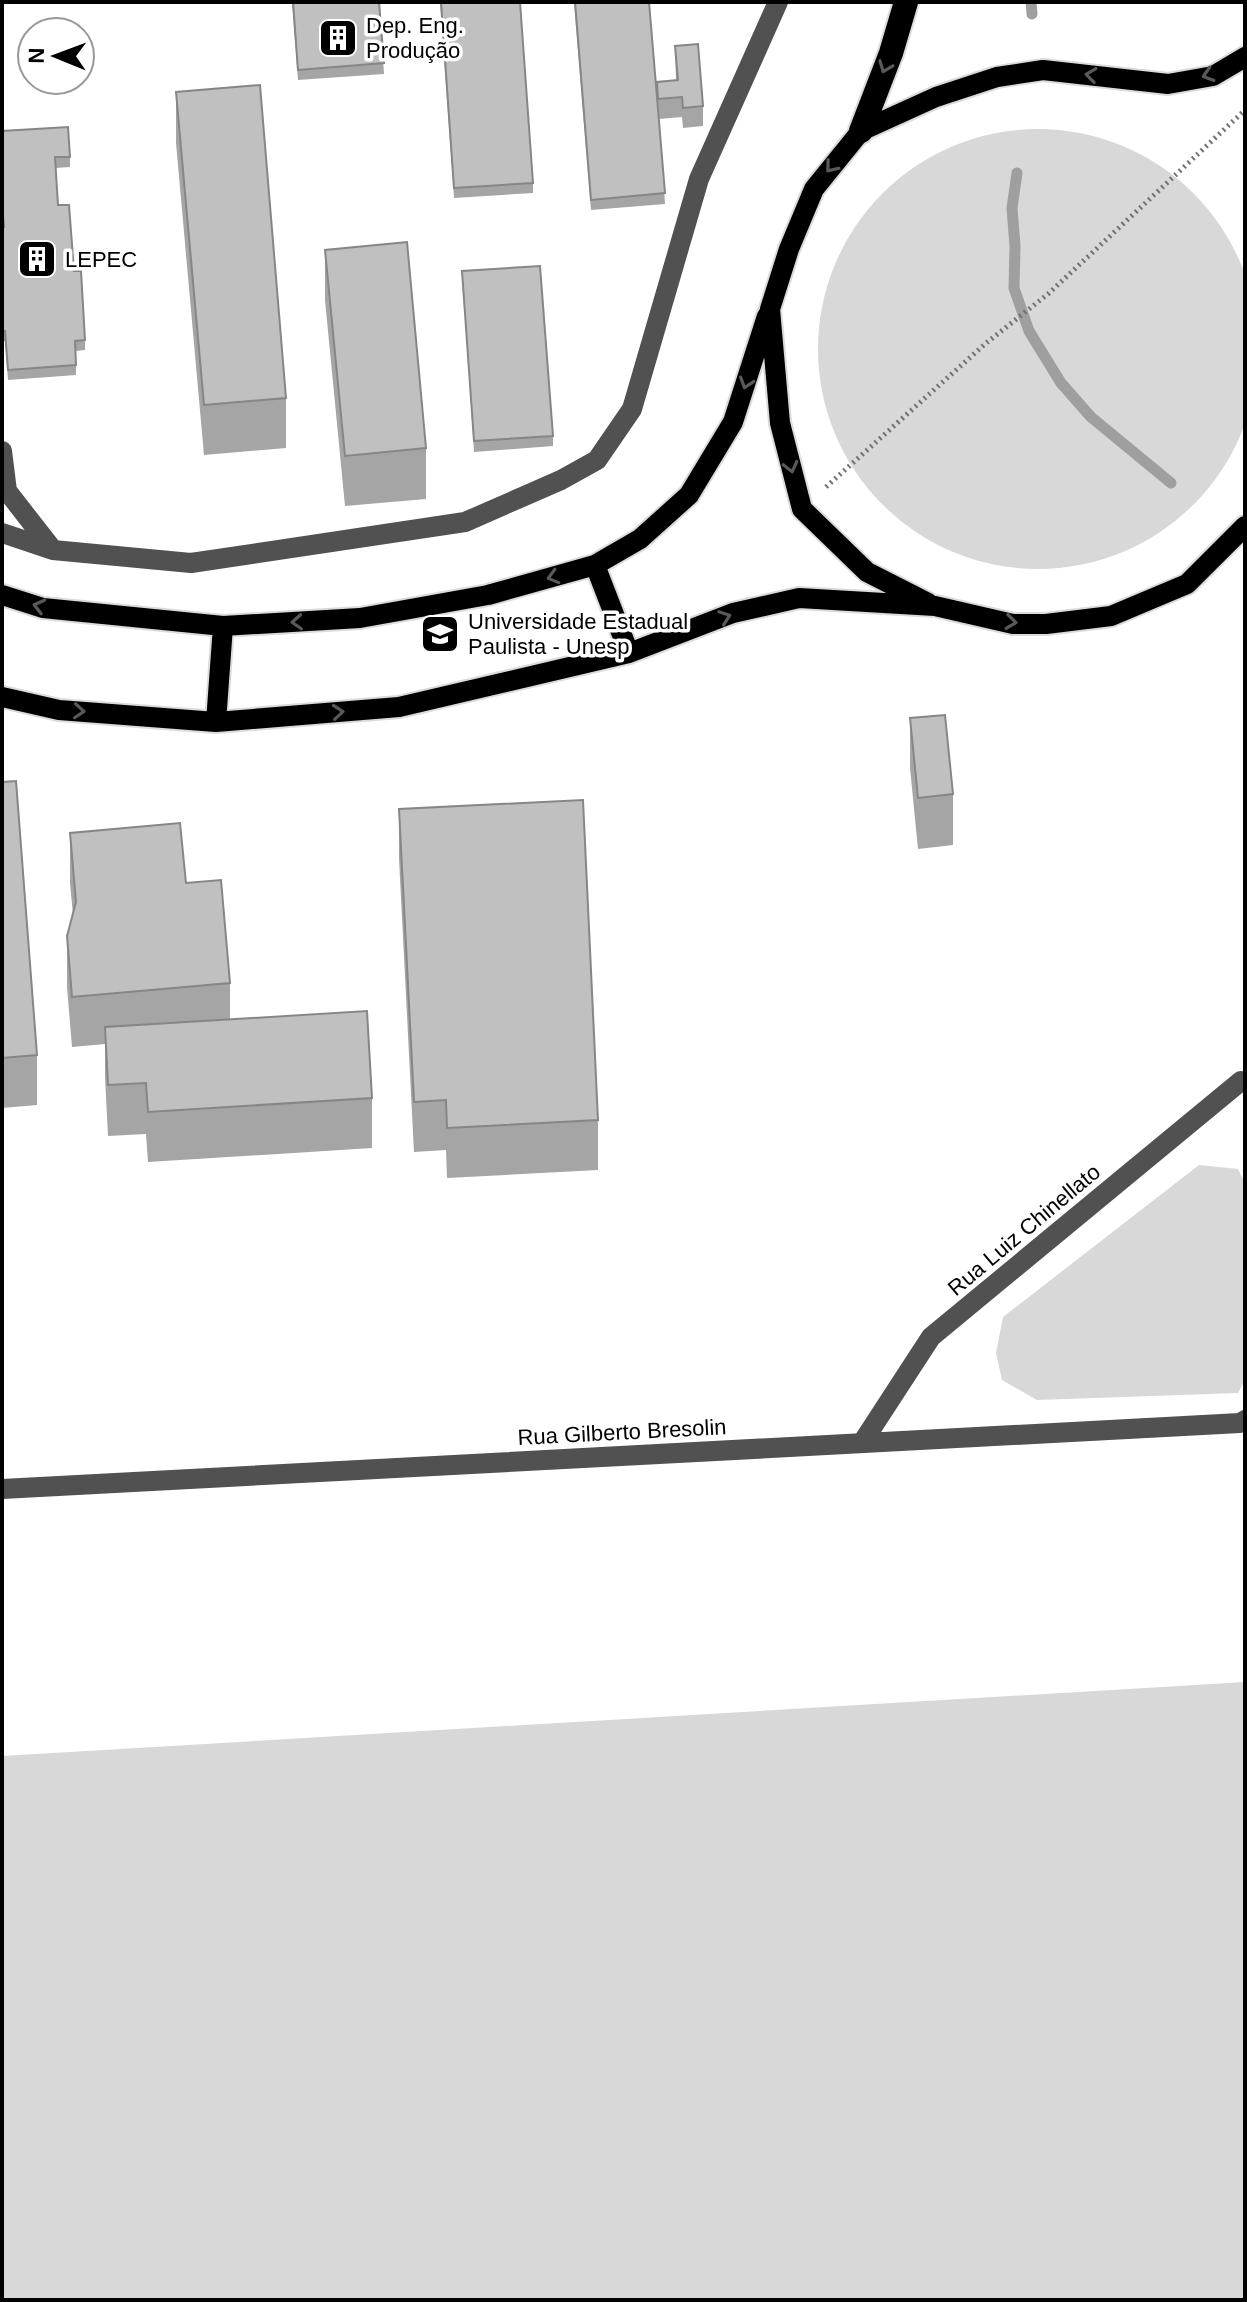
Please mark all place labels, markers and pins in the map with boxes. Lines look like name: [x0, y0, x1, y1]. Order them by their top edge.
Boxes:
place label: Dep. Eng. Produção: [366, 13, 464, 63]
building icon: Dep. Eng. Produção: [317, 17, 359, 59]
building icon: LEPEC: [16, 238, 58, 280]
place label: LEPEC: [65, 247, 137, 272]
place label: Universidade Estadual Paulista - Unesp: [468, 609, 688, 659]
school or university icon: Universidade Estadual Paulista - Unesp: [419, 613, 461, 655]

